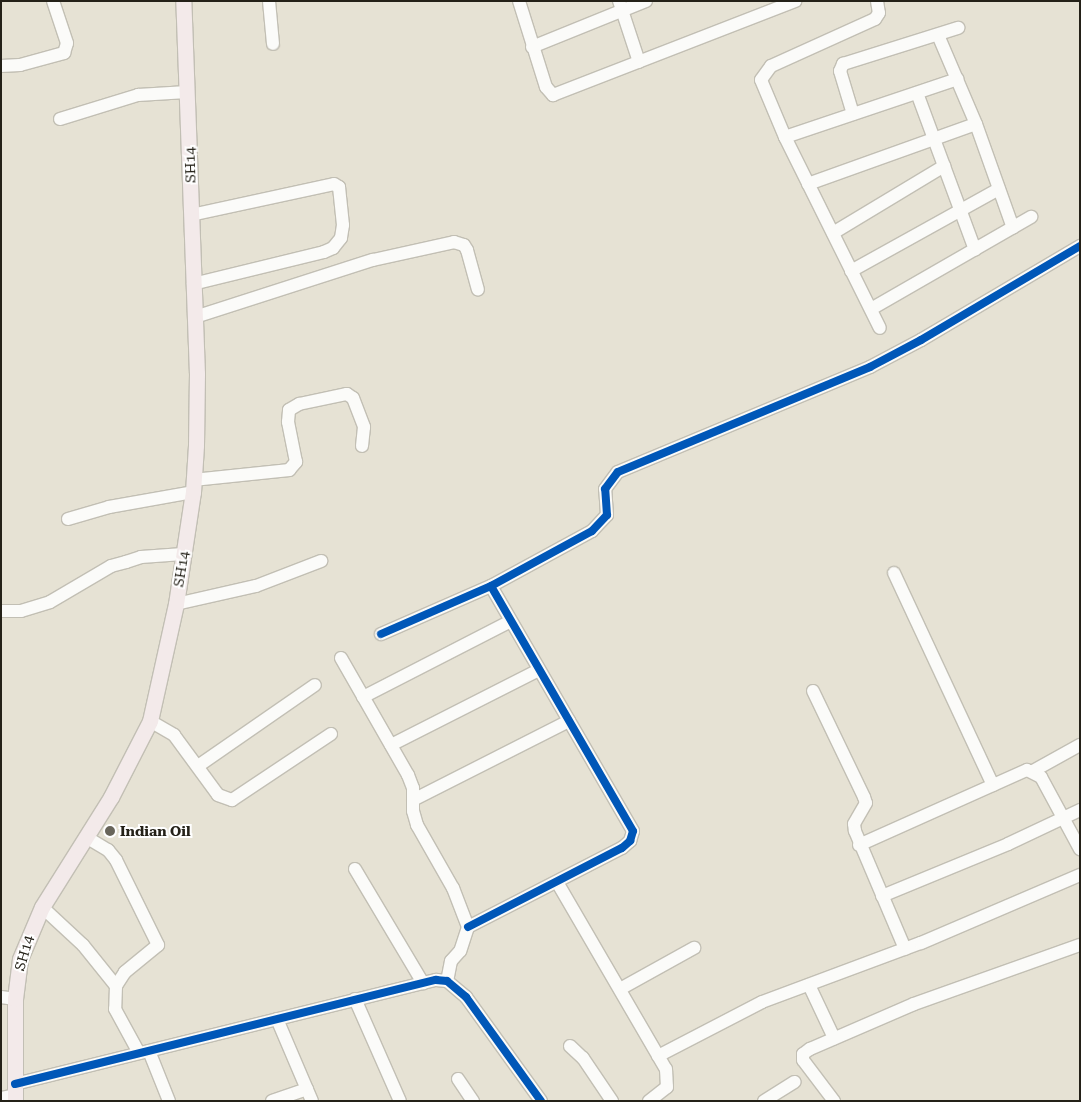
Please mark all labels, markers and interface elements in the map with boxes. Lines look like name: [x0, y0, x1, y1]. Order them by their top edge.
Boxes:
street label: SH14: [181, 147, 199, 183]
street label: SH14: [170, 550, 192, 588]
place label: Indian Oil: [120, 823, 191, 839]
marker: Indian Oil: [104, 825, 116, 837]
street label: SH14: [11, 933, 37, 973]

